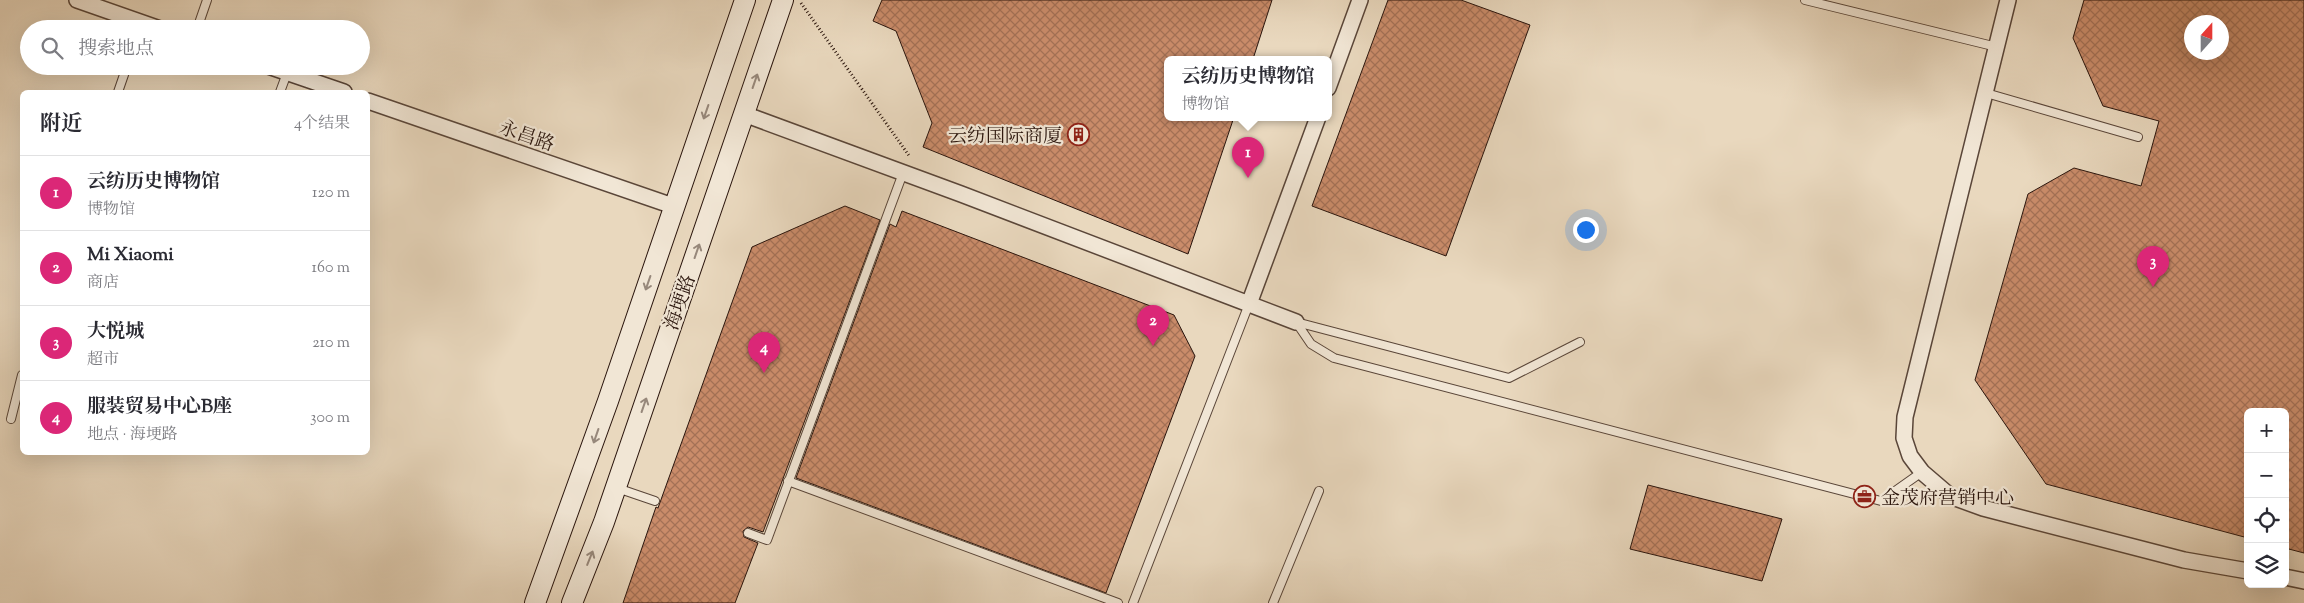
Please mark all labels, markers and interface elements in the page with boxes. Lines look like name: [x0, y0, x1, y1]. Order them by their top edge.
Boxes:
north arrow: [2184, 15, 2229, 60]
search box: [20, 20, 370, 75]
icon: search: [38, 34, 66, 62]
text: 搜索地点: [78, 36, 154, 63]
popup: [1164, 56, 1332, 121]
text: 云纺历史博物馆: [1181, 64, 1315, 91]
one-way arrow: [751, 73, 761, 89]
text: 博物馆: [1181, 94, 1230, 117]
one-way arrow: [701, 104, 710, 119]
text: 附近: [40, 110, 82, 140]
text: 4个结果: [294, 113, 350, 136]
street label: 永昌路: [495, 115, 558, 159]
building icon: 云纺国际商厦: [1066, 123, 1090, 147]
place label: 云纺国际商厦: [948, 124, 1062, 151]
pin: 1: [1232, 137, 1264, 178]
text: 云纺历史博物馆: [87, 169, 220, 196]
text: 1: [53, 182, 59, 205]
text: 120 m: [312, 182, 350, 205]
text: 博物馆: [87, 199, 135, 222]
your location: [1573, 217, 1599, 243]
text: Mi Xiaomi: [87, 242, 174, 269]
one-way arrow: [692, 243, 702, 259]
pin: 3: [2137, 246, 2169, 287]
text: 2: [52, 257, 60, 280]
text: 160 m: [312, 257, 350, 280]
street label: 海埂路: [659, 271, 703, 334]
text: 商店: [87, 272, 119, 295]
one-way arrow: [643, 274, 652, 290]
pin: 2: [1137, 305, 1169, 346]
text: 大悦城: [87, 319, 144, 346]
text: 3: [53, 332, 59, 355]
text: 210 m: [312, 332, 350, 355]
pin: 4: [748, 332, 780, 373]
text: 超市: [87, 349, 119, 372]
text: 服装贸易中心B座: [87, 394, 232, 421]
one-way arrow: [640, 397, 650, 413]
text: 4: [52, 407, 60, 430]
text: 300 m: [310, 407, 350, 430]
map controls: [2244, 408, 2289, 588]
button: +: [2244, 408, 2289, 453]
text: 地点 · 海埂路: [87, 424, 178, 447]
one-way arrow: [591, 428, 600, 444]
button: −: [2244, 453, 2289, 498]
office icon: 金茂府营销中心: [1853, 485, 1877, 509]
place label: 金茂府营销中心: [1881, 486, 2014, 513]
button: locate: [2244, 498, 2289, 543]
button: layers: [2244, 543, 2289, 588]
one-way arrow: [586, 551, 595, 566]

